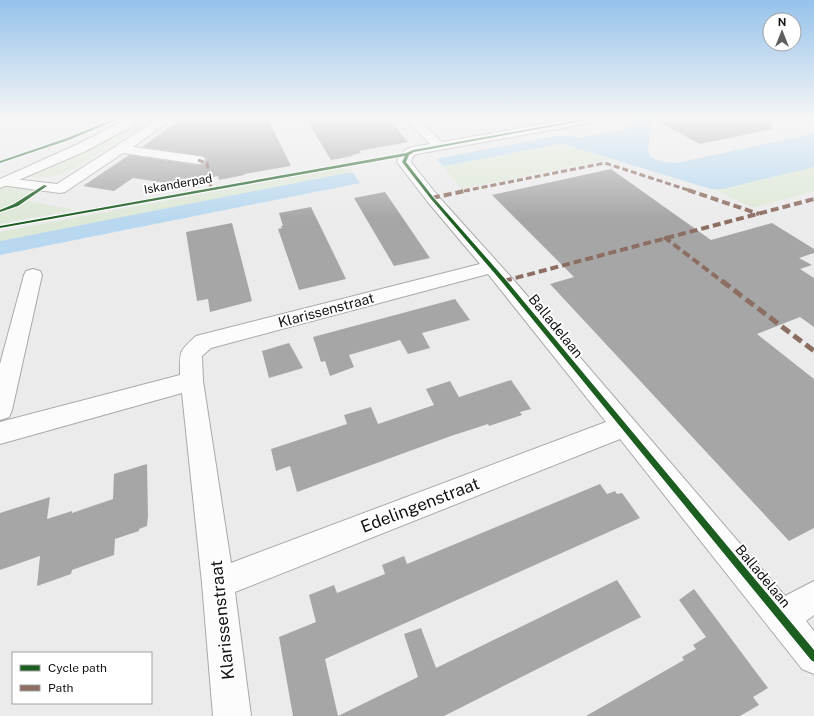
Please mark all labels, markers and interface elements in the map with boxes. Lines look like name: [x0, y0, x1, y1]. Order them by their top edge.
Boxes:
north arrow: [762, 12, 802, 52]
text: N: [778, 16, 786, 28]
street label: Iskanderpad: [143, 171, 213, 197]
street label: Klarissenstraat: [276, 290, 376, 330]
street label: Balladelaan: [526, 291, 586, 361]
street label: Edelingenstraat: [358, 473, 482, 537]
street label: Balladelaan: [732, 541, 794, 611]
street label: Klarissenstraat: [206, 559, 238, 681]
legend: [12, 652, 152, 704]
text: Cycle path: [48, 661, 107, 675]
text: Path: [48, 681, 74, 695]

